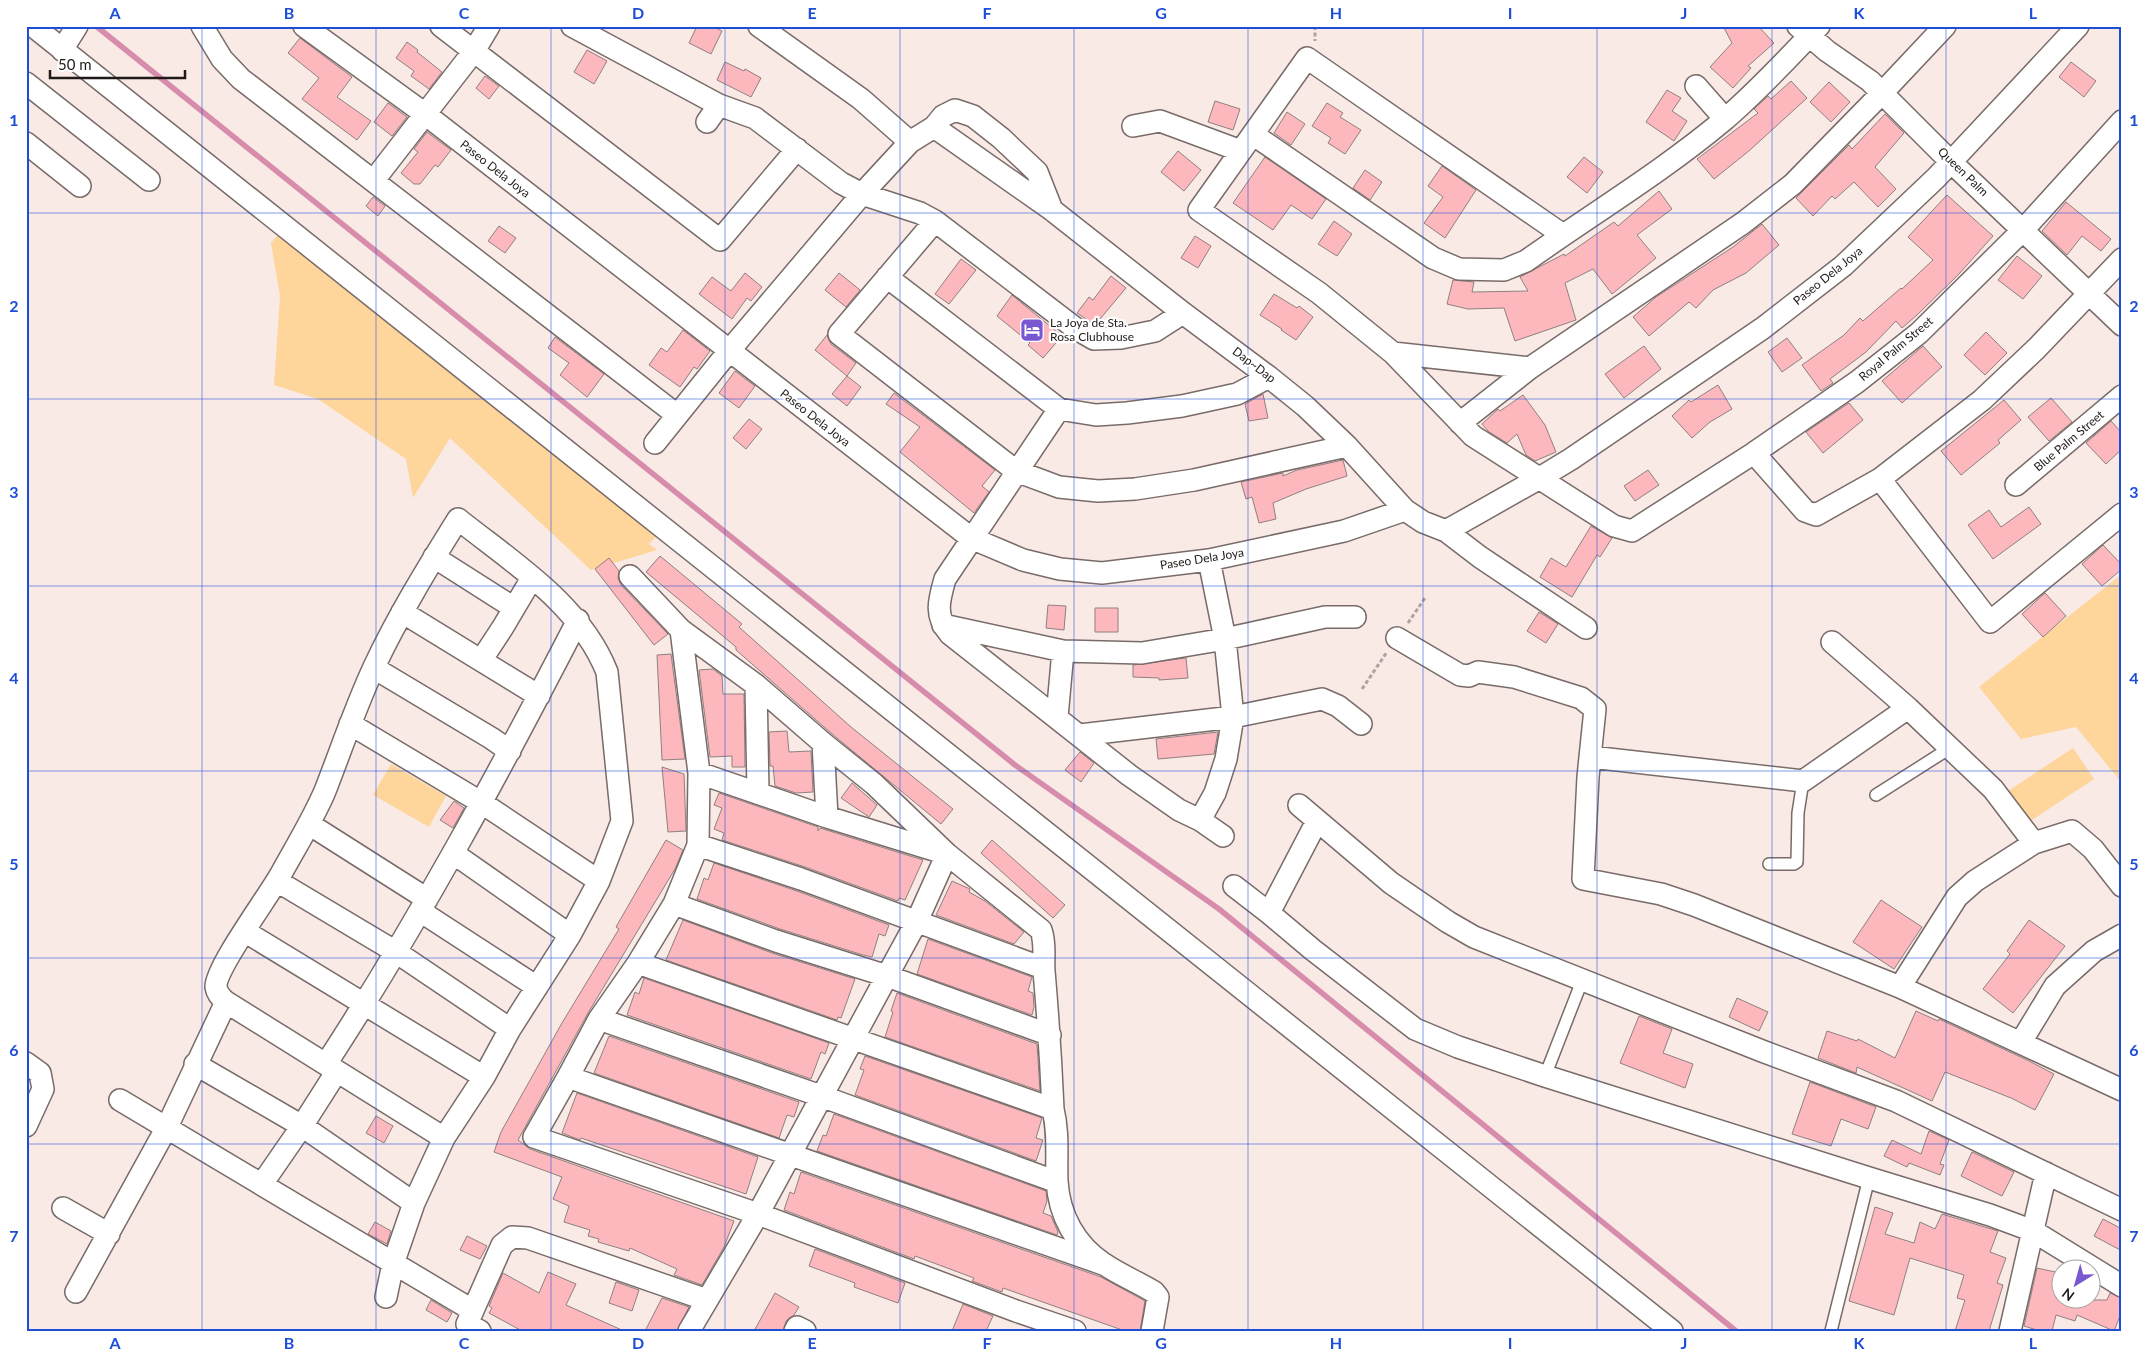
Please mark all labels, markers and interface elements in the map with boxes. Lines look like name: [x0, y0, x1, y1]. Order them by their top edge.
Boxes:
text: A: [108, 3, 121, 22]
text: B: [284, 3, 294, 22]
text: C: [459, 3, 470, 22]
text: D: [632, 3, 644, 22]
text: E: [807, 3, 817, 22]
text: F: [982, 3, 992, 22]
text: G: [1155, 3, 1167, 22]
text: H: [1330, 3, 1342, 22]
text: I: [1508, 3, 1512, 22]
text: J: [1681, 3, 1687, 22]
text: K: [1854, 3, 1866, 22]
text: L: [2029, 3, 2038, 22]
scale bar: [50, 48, 185, 80]
text: 50 m: [58, 55, 92, 73]
text: 1: [9, 110, 19, 129]
text: 1: [2129, 110, 2139, 129]
street label: Paseo Dela Joya: [457, 137, 533, 201]
street label: Queen Palm: [1935, 144, 1992, 199]
street label: Paseo Dela Joya: [1790, 243, 1865, 308]
text: 2: [9, 296, 19, 315]
text: 2: [2129, 296, 2139, 315]
street label: Royal Palm Street: [1856, 313, 1936, 384]
place label: La Joya de Sta. Rosa Clubhouse: [1050, 315, 1134, 344]
hotel icon: La Joya de Sta. Rosa Clubhouse: [1019, 317, 1045, 343]
street label: Dap~Dap: [1230, 343, 1279, 386]
street label: Paseo Dela Joya: [777, 386, 853, 450]
street label: Blue Palm Street: [2031, 406, 2107, 474]
text: 3: [9, 482, 19, 501]
text: 3: [2129, 482, 2139, 501]
street label: Paseo Dela Joya: [1159, 544, 1245, 573]
text: 4: [9, 668, 19, 687]
text: 4: [2129, 668, 2139, 687]
text: 5: [9, 854, 19, 873]
text: 5: [2129, 854, 2139, 873]
text: 6: [9, 1040, 19, 1059]
text: 6: [2129, 1040, 2139, 1059]
text: 7: [9, 1226, 19, 1245]
text: 7: [2129, 1226, 2139, 1245]
north arrow: [2050, 1260, 2100, 1310]
text: N: [2058, 1285, 2077, 1305]
text: A: [108, 1333, 121, 1352]
text: B: [284, 1333, 294, 1352]
text: C: [459, 1333, 470, 1352]
text: D: [632, 1333, 644, 1352]
text: E: [807, 1333, 817, 1352]
text: F: [982, 1333, 992, 1352]
text: G: [1155, 1333, 1167, 1352]
text: H: [1330, 1333, 1342, 1352]
text: I: [1508, 1333, 1512, 1352]
text: J: [1681, 1333, 1687, 1352]
text: K: [1854, 1333, 1866, 1352]
text: L: [2029, 1333, 2038, 1352]

